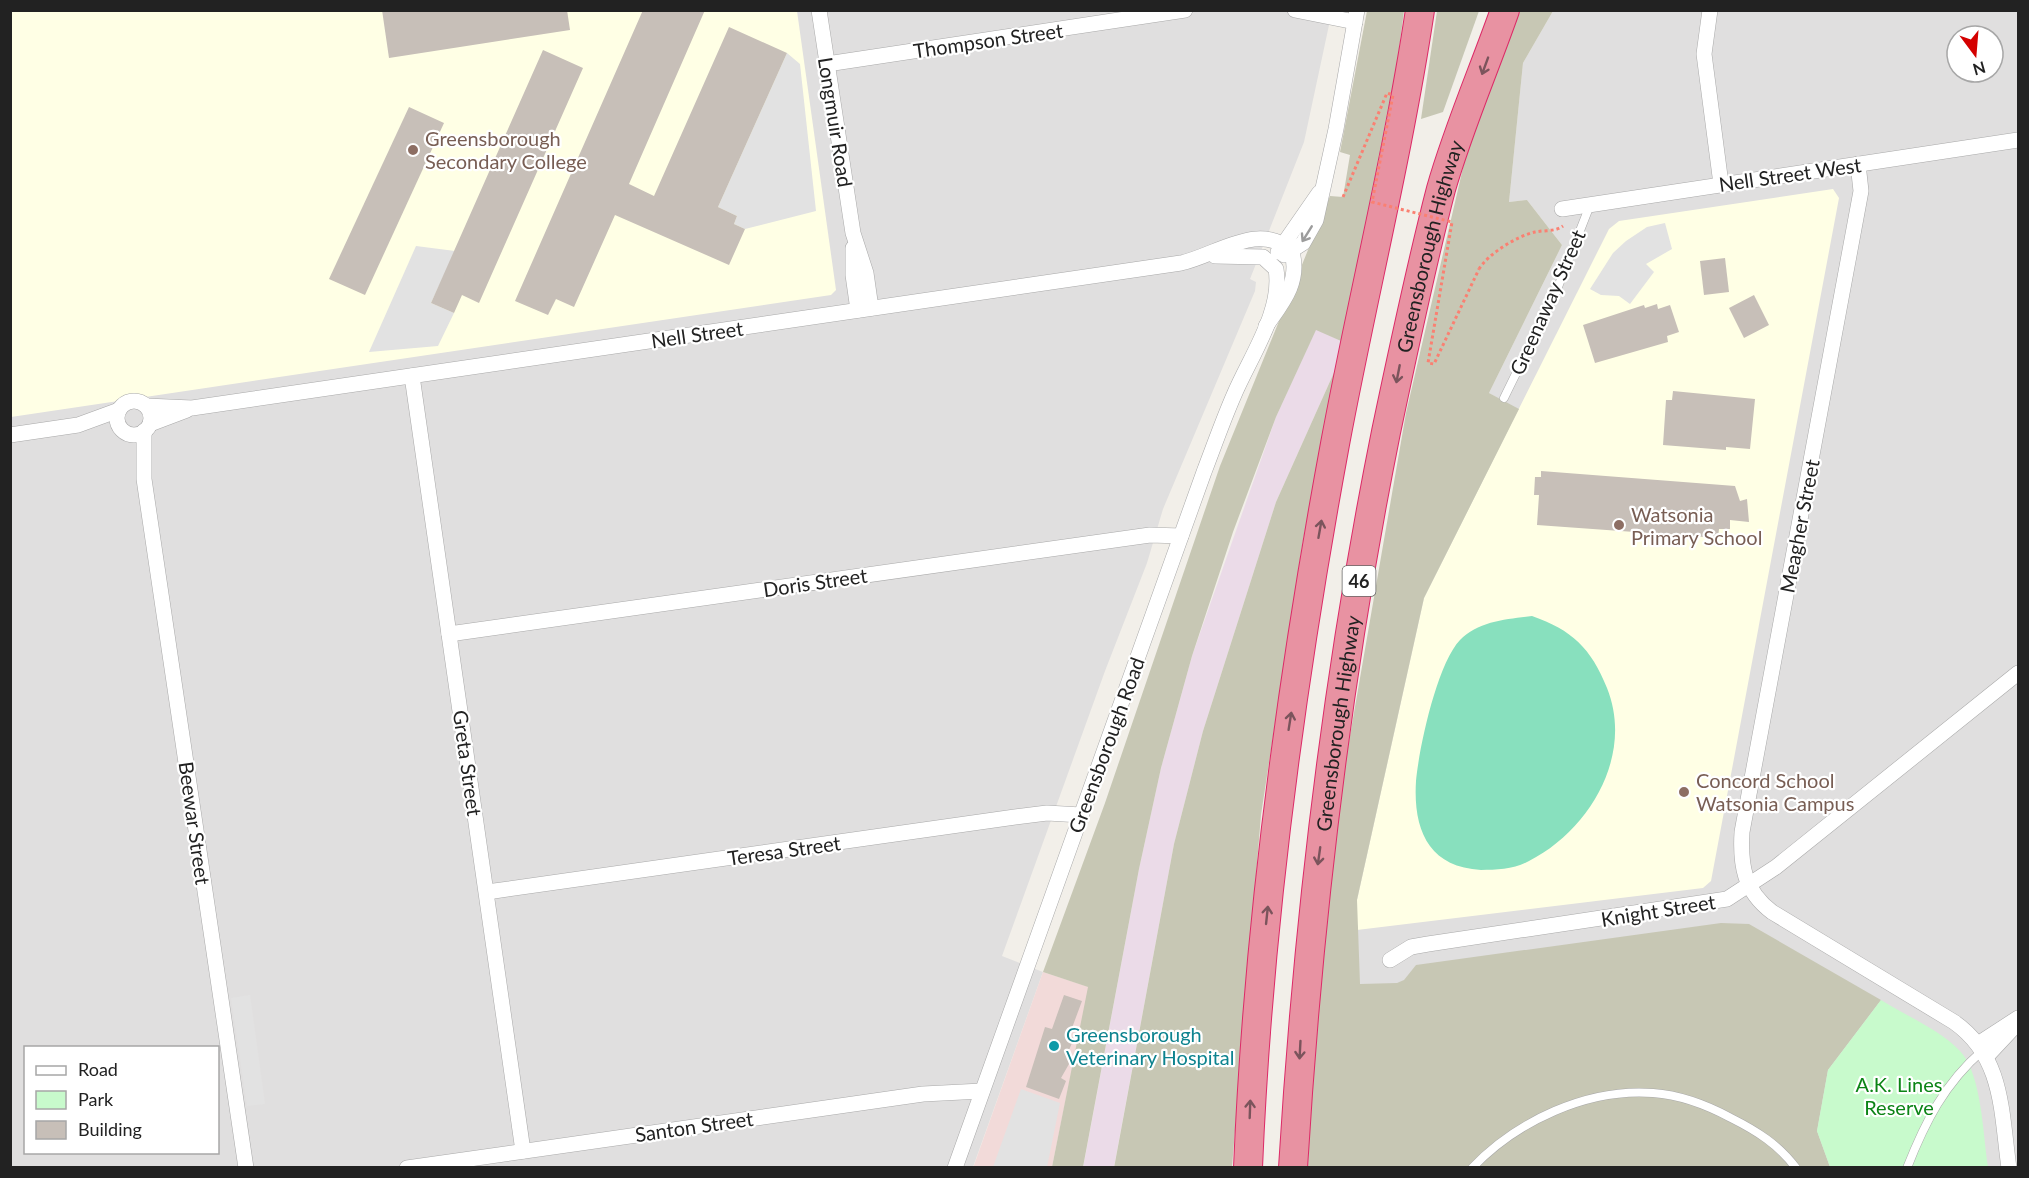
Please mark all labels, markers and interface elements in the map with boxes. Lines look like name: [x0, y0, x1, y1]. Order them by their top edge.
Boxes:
street label: Thompson Street: [912, 18, 1064, 62]
north arrow: [1945, 24, 2005, 84]
street label: Longmuir Road: [814, 55, 858, 189]
one-way arrow: [1479, 56, 1490, 74]
text: N: [1971, 58, 1988, 80]
place label: Greensborough Secondary College: [425, 126, 587, 173]
street label: Greensborough Highway: [1391, 136, 1468, 355]
marker: Greensborough Secondary College: [406, 143, 420, 157]
street label: Nell Street West: [1717, 152, 1863, 196]
one-way arrow: [1301, 226, 1314, 243]
street label: Greenaway Street: [1504, 226, 1590, 378]
street label: Nell Street: [649, 316, 745, 352]
one-way arrow: [1392, 364, 1403, 383]
street label: Meagher Street: [1774, 457, 1824, 595]
place label: Watsonia Primary School: [1631, 502, 1762, 549]
marker: Watsonia Primary School: [1612, 518, 1626, 532]
one-way arrow: [1315, 519, 1326, 539]
street label: Doris Street: [761, 563, 869, 601]
road number: 46: [1342, 566, 1376, 596]
street label: Greensborough Highway: [1311, 613, 1365, 833]
street label: Greensborough Road: [1063, 654, 1149, 836]
street label: Greta Street: [449, 708, 487, 818]
one-way arrow: [1285, 712, 1296, 732]
street label: Beewar Street: [174, 760, 216, 886]
place label: Concord School Watsonia Campus: [1696, 768, 1854, 815]
marker: Concord School Watsonia Campus: [1677, 785, 1691, 799]
street label: Teresa Street: [726, 830, 842, 870]
one-way arrow: [1313, 846, 1324, 866]
street label: Knight Street: [1599, 889, 1717, 931]
one-way arrow: [1262, 905, 1273, 925]
place label: Greensborough Veterinary Hospital: [1066, 1022, 1234, 1069]
marker: Greensborough Veterinary Hospital: [1047, 1039, 1061, 1053]
one-way arrow: [1294, 1040, 1305, 1060]
legend: [24, 1046, 219, 1154]
text: Road: [78, 1058, 118, 1080]
park label: A.K. Lines Reserve: [1856, 1072, 1942, 1119]
text: Park: [78, 1088, 114, 1110]
one-way arrow: [1245, 1100, 1256, 1120]
street label: Santon Street: [633, 1106, 755, 1146]
text: Building: [78, 1118, 142, 1140]

